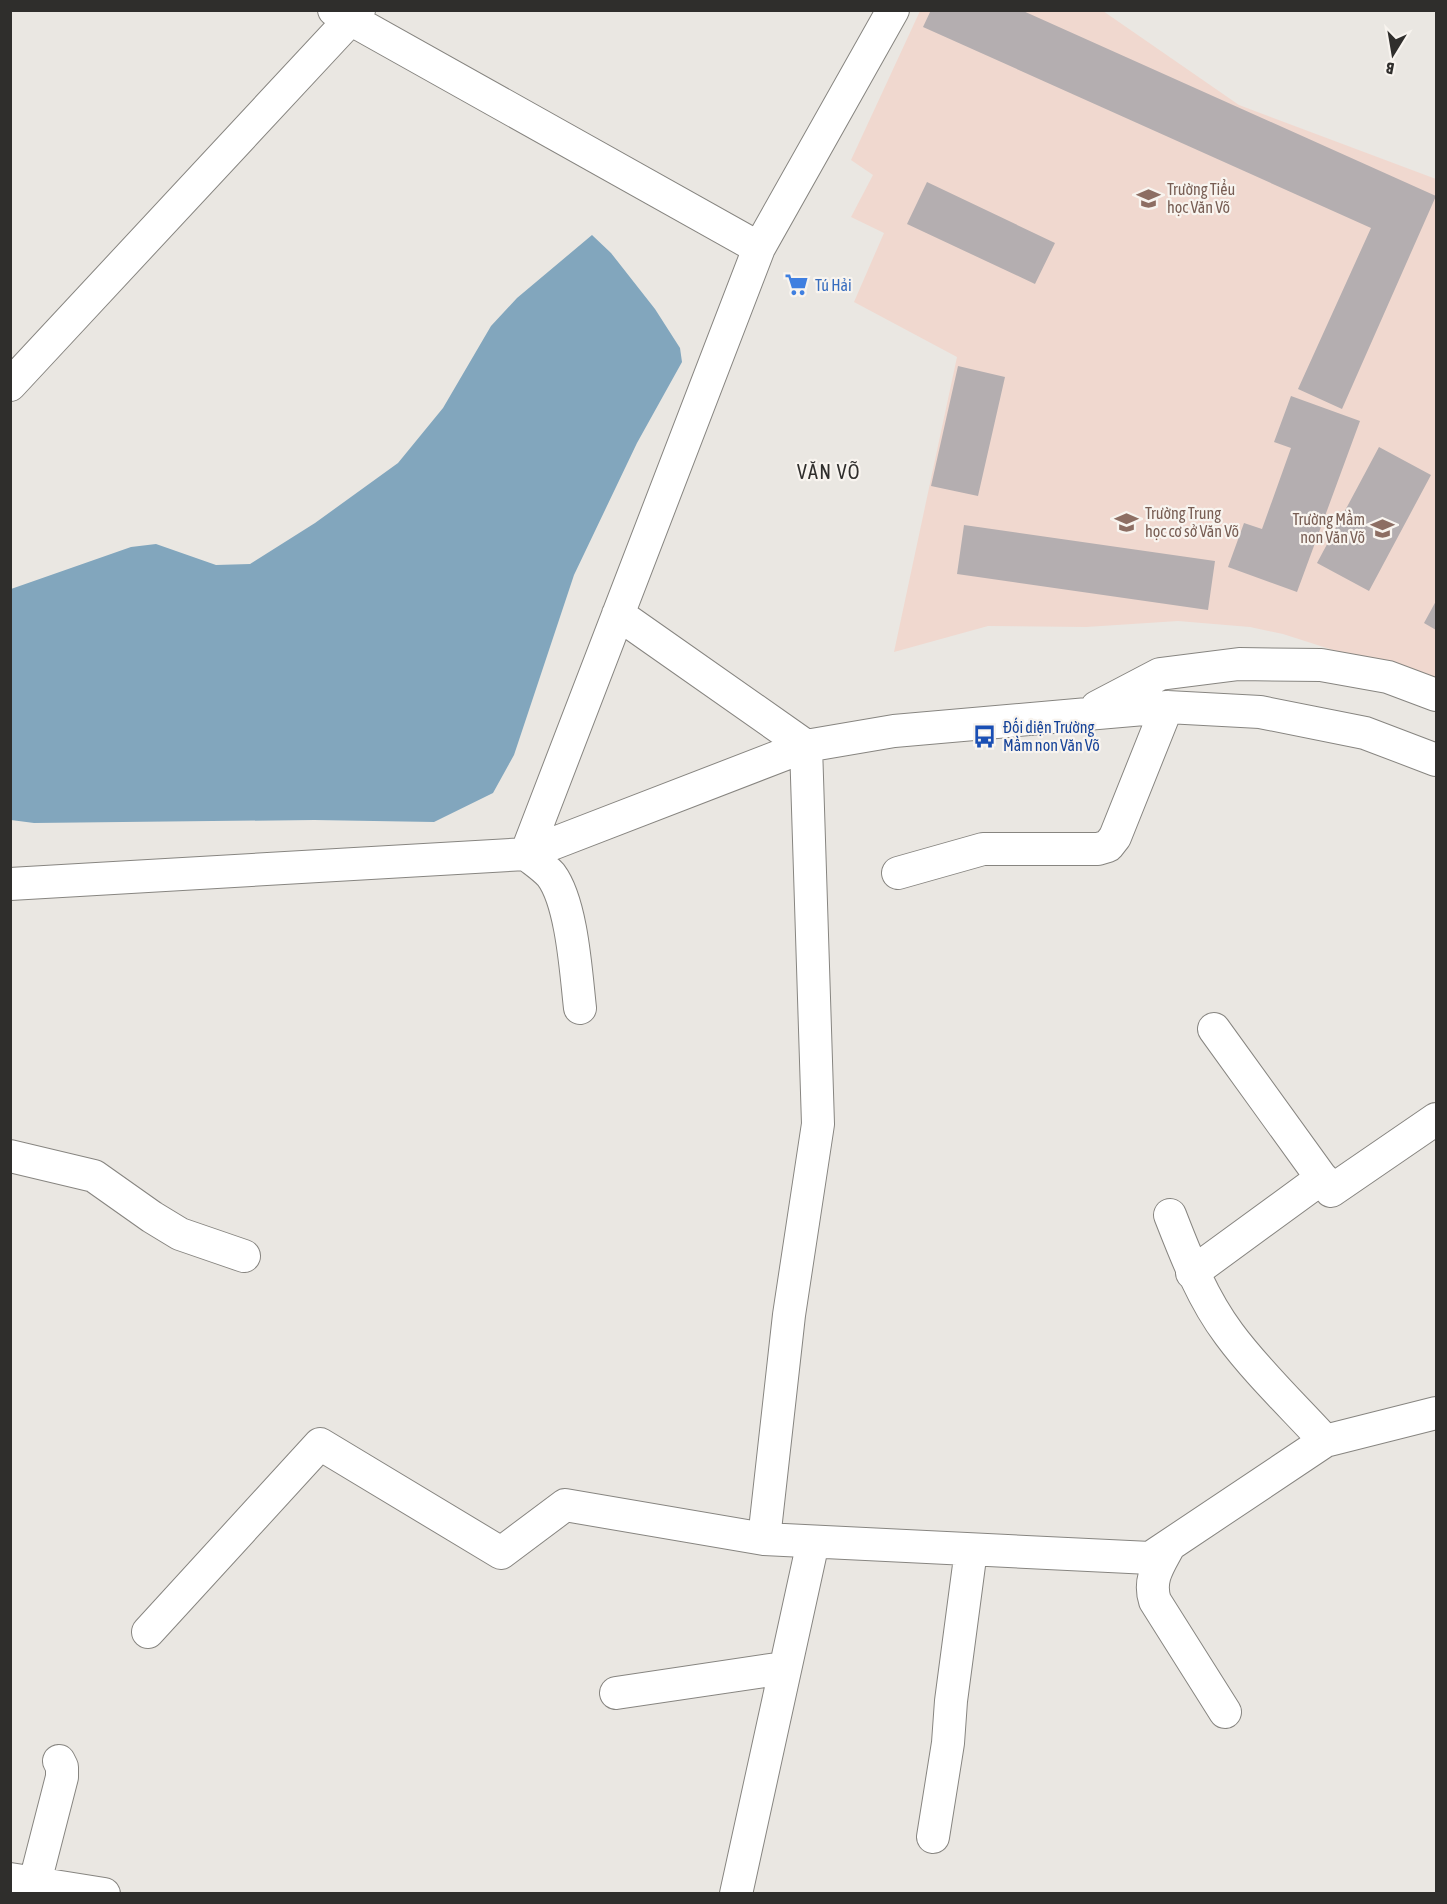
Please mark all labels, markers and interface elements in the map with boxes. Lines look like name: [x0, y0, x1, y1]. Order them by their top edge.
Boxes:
north arrow: [1363, 24, 1423, 84]
text: B: [1384, 59, 1396, 78]
place label: Trường Tiểu học Văn Võ: [1167, 179, 1235, 216]
school or university icon: Trường Tiểu học Văn Võ: [1136, 185, 1162, 211]
supermarket icon: Tú Hải: [784, 272, 810, 298]
place label: Tú Hải: [815, 276, 852, 294]
district label: VĂN VÕ: [797, 460, 861, 483]
place label: Trường Trung học cơ sở Văn Võ: [1145, 504, 1239, 540]
school or university icon: Trường Trung học cơ sở Văn Võ: [1114, 509, 1140, 535]
place label: Trường Mầm non Văn Võ: [1292, 509, 1365, 546]
school or university icon: Trường Mầm non Văn Võ: [1370, 515, 1396, 541]
place label: Đối diện Trường Mầm non Văn Võ: [1003, 717, 1100, 754]
bus stop icon: Đối diện Trường Mầm non Văn Võ: [972, 723, 998, 749]

